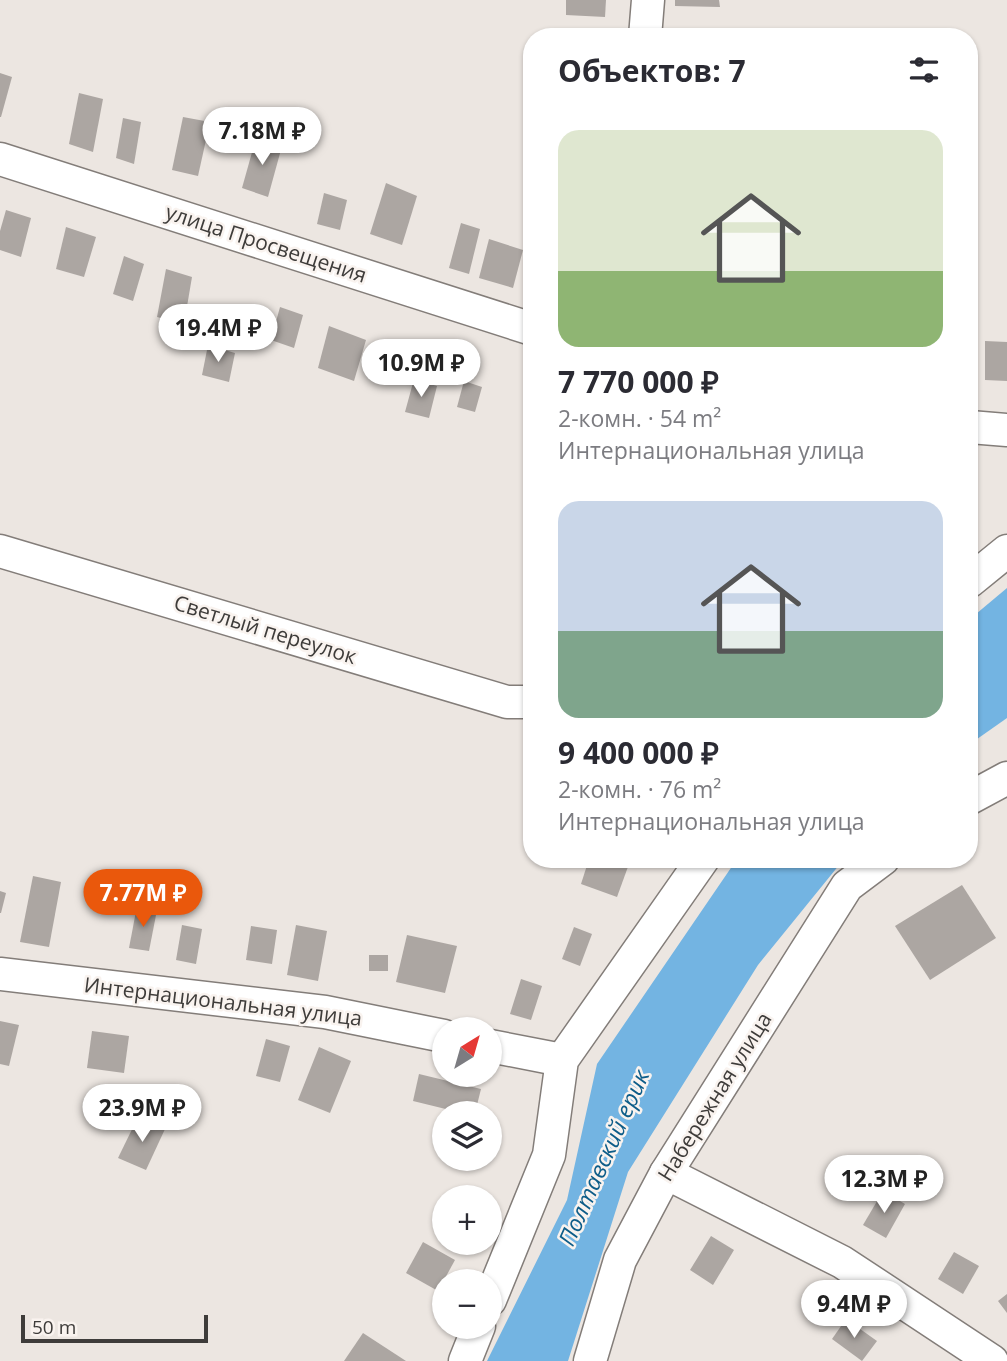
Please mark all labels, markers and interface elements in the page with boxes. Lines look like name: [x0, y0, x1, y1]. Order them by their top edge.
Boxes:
text: Объектов: 7: [558, 50, 746, 91]
icon: filters: [905, 51, 943, 89]
pin: 7.18M ₽: [197, 108, 327, 167]
text: 7.18M ₽: [218, 114, 306, 146]
icon: home: [688, 175, 814, 301]
street label: улица Просвещения: [162, 197, 370, 289]
pin: 19.4M ₽: [153, 304, 283, 364]
text: 19.4M ₽: [174, 311, 262, 343]
pin: 10.9M ₽: [356, 340, 486, 399]
text: 10.9M ₽: [377, 346, 465, 378]
text: 7 770 000 ₽: [558, 361, 719, 402]
text: 2-комн. · 54 m²: [558, 402, 721, 434]
text: Интернациональная улица: [558, 434, 865, 466]
icon: home: [688, 546, 814, 672]
street label: Светлый переулок: [171, 588, 360, 670]
text: 9 400 000 ₽: [558, 732, 719, 773]
text: 2-комн. · 76 m²: [558, 773, 721, 805]
text: Интернациональная улица: [558, 805, 865, 837]
pin: 7.77M ₽: [78, 870, 208, 929]
text: 7.77M ₽: [99, 876, 187, 908]
street label: Интернациональная улица: [82, 970, 364, 1032]
street label: Набережная улица: [651, 1007, 777, 1186]
north arrow: [432, 1017, 502, 1087]
map controls: [432, 1017, 502, 1339]
water label: Полтавский ерик: [550, 1063, 657, 1251]
pin: 23.9M ₽: [77, 1084, 207, 1144]
text: 23.9M ₽: [98, 1091, 186, 1123]
button: layers: [432, 1101, 502, 1171]
pin: 12.3M ₽: [819, 1156, 949, 1215]
text: 12.3M ₽: [840, 1162, 928, 1194]
button: +: [432, 1185, 502, 1255]
button: −: [432, 1269, 502, 1339]
pin: 9.4M ₽: [797, 1280, 911, 1340]
text: 9.4M ₽: [817, 1287, 891, 1319]
scale bar: [21, 1312, 208, 1344]
text: 50 m: [32, 1314, 76, 1340]

